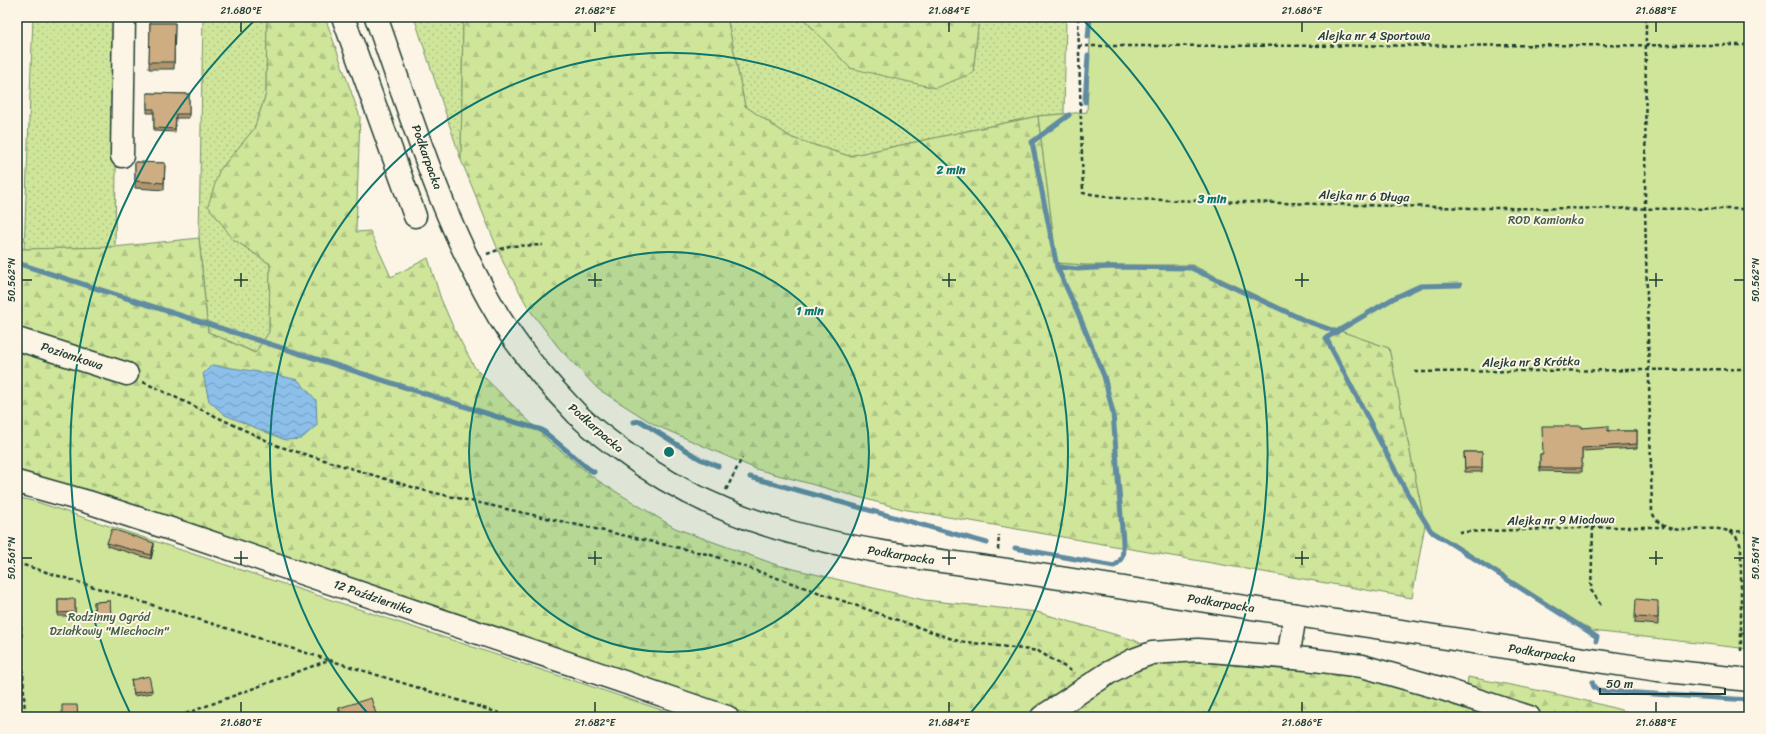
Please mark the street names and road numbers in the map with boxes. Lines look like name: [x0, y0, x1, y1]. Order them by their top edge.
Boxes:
street label: Alejka nr 4 Sportowa: [1317, 25, 1430, 47]
street label: Podkarpacka: [405, 121, 449, 193]
street label: Alejka nr 6 Długa: [1317, 183, 1411, 209]
street label: Poziomkowa: [38, 336, 107, 377]
street label: Alejka nr 8 Krótka: [1481, 350, 1580, 374]
street label: Podkarpacka: [563, 397, 629, 459]
street label: Alejka nr 9 Miodowa: [1506, 508, 1615, 532]
street label: Podkarpacka: [866, 539, 936, 571]
street label: 12 Października: [330, 573, 416, 621]
street label: Podkarpacka: [1186, 587, 1256, 619]
street label: Podkarpacka: [1507, 637, 1577, 669]

